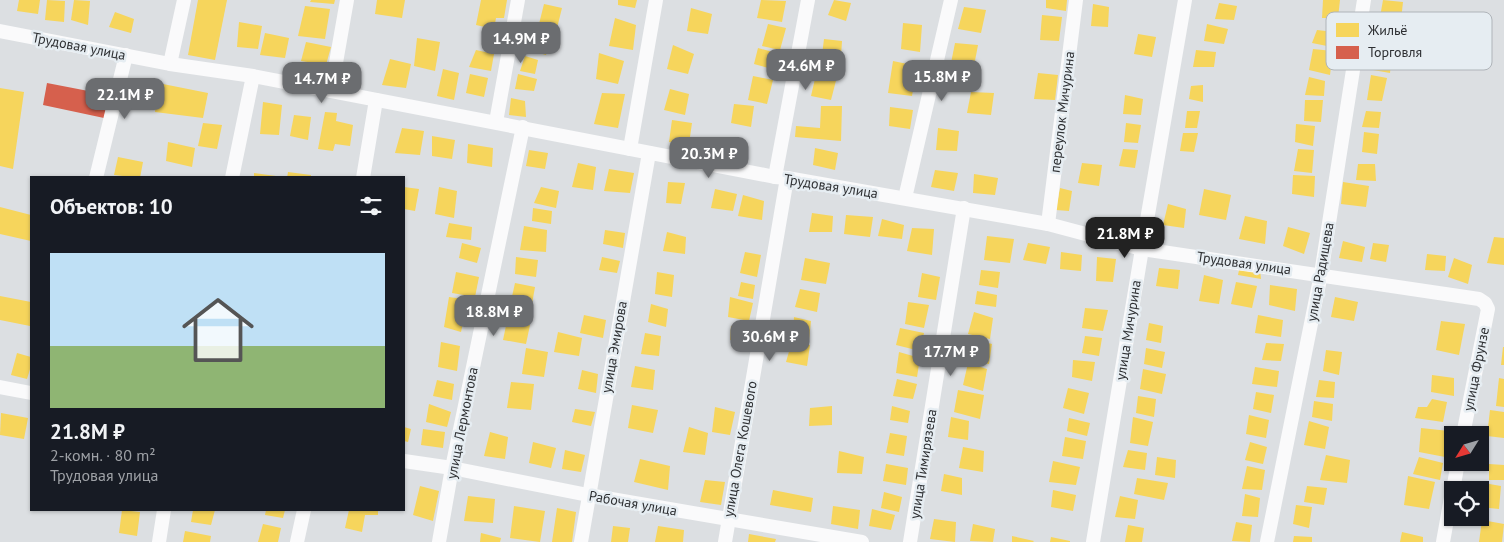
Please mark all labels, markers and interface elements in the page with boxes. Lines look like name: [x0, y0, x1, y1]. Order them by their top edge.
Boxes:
legend: [1326, 12, 1492, 70]
text: Жильё: [1367, 21, 1407, 39]
pin: 14.9M ₽: [475, 22, 567, 64]
street label: Трудовая улица: [31, 28, 127, 64]
text: 14.9M ₽: [492, 28, 550, 48]
text: Торговля: [1368, 43, 1422, 61]
pin: 24.6M ₽: [760, 48, 852, 91]
street label: переулок Мичурина: [1046, 50, 1078, 174]
text: 24.6M ₽: [777, 55, 835, 75]
pin: 15.8M ₽: [896, 59, 988, 102]
pin: 14.7M ₽: [276, 62, 368, 104]
text: 15.8M ₽: [913, 66, 971, 86]
text: 14.7M ₽: [293, 68, 351, 88]
pin: 22.1M ₽: [79, 78, 171, 120]
text: 22.1M ₽: [96, 84, 154, 104]
pin: 20.3M ₽: [663, 136, 755, 179]
text: 20.3M ₽: [680, 143, 738, 163]
street label: Трудовая улица: [783, 170, 879, 202]
icon: filters: [357, 192, 385, 220]
text: Объектов: 10: [50, 193, 173, 220]
pin: 21.8M ₽: [1079, 216, 1171, 259]
street label: улица Радищева: [1302, 221, 1338, 323]
text: 21.8M ₽: [1096, 223, 1154, 243]
street label: Трудовая улица: [1196, 247, 1292, 279]
street label: улица Мичурина: [1111, 279, 1145, 381]
icon: home: [173, 285, 263, 375]
pin: 18.8M ₽: [448, 294, 540, 337]
street label: улица Эмирова: [597, 300, 631, 394]
text: 18.8M ₽: [465, 301, 523, 321]
pin: 30.6M ₽: [724, 320, 816, 362]
text: 30.6M ₽: [741, 326, 799, 346]
street label: улица Фрунзе: [1459, 326, 1493, 412]
pin: 17.7M ₽: [905, 334, 997, 377]
text: 17.7M ₽: [923, 341, 979, 361]
street label: улица Лермонтова: [442, 366, 482, 480]
street label: улица Олега Кошевого: [719, 379, 761, 519]
street label: улица Тимирязева: [905, 408, 941, 520]
text: 21.8M ₽: [50, 418, 125, 445]
north arrow: [1444, 426, 1489, 471]
map controls: [1444, 426, 1489, 526]
text: 2-комн. · 80 m²: [50, 445, 156, 465]
text: Трудовая улица: [50, 465, 159, 485]
button: locate: [1444, 481, 1489, 526]
street label: Рабочая улица: [588, 486, 679, 520]

